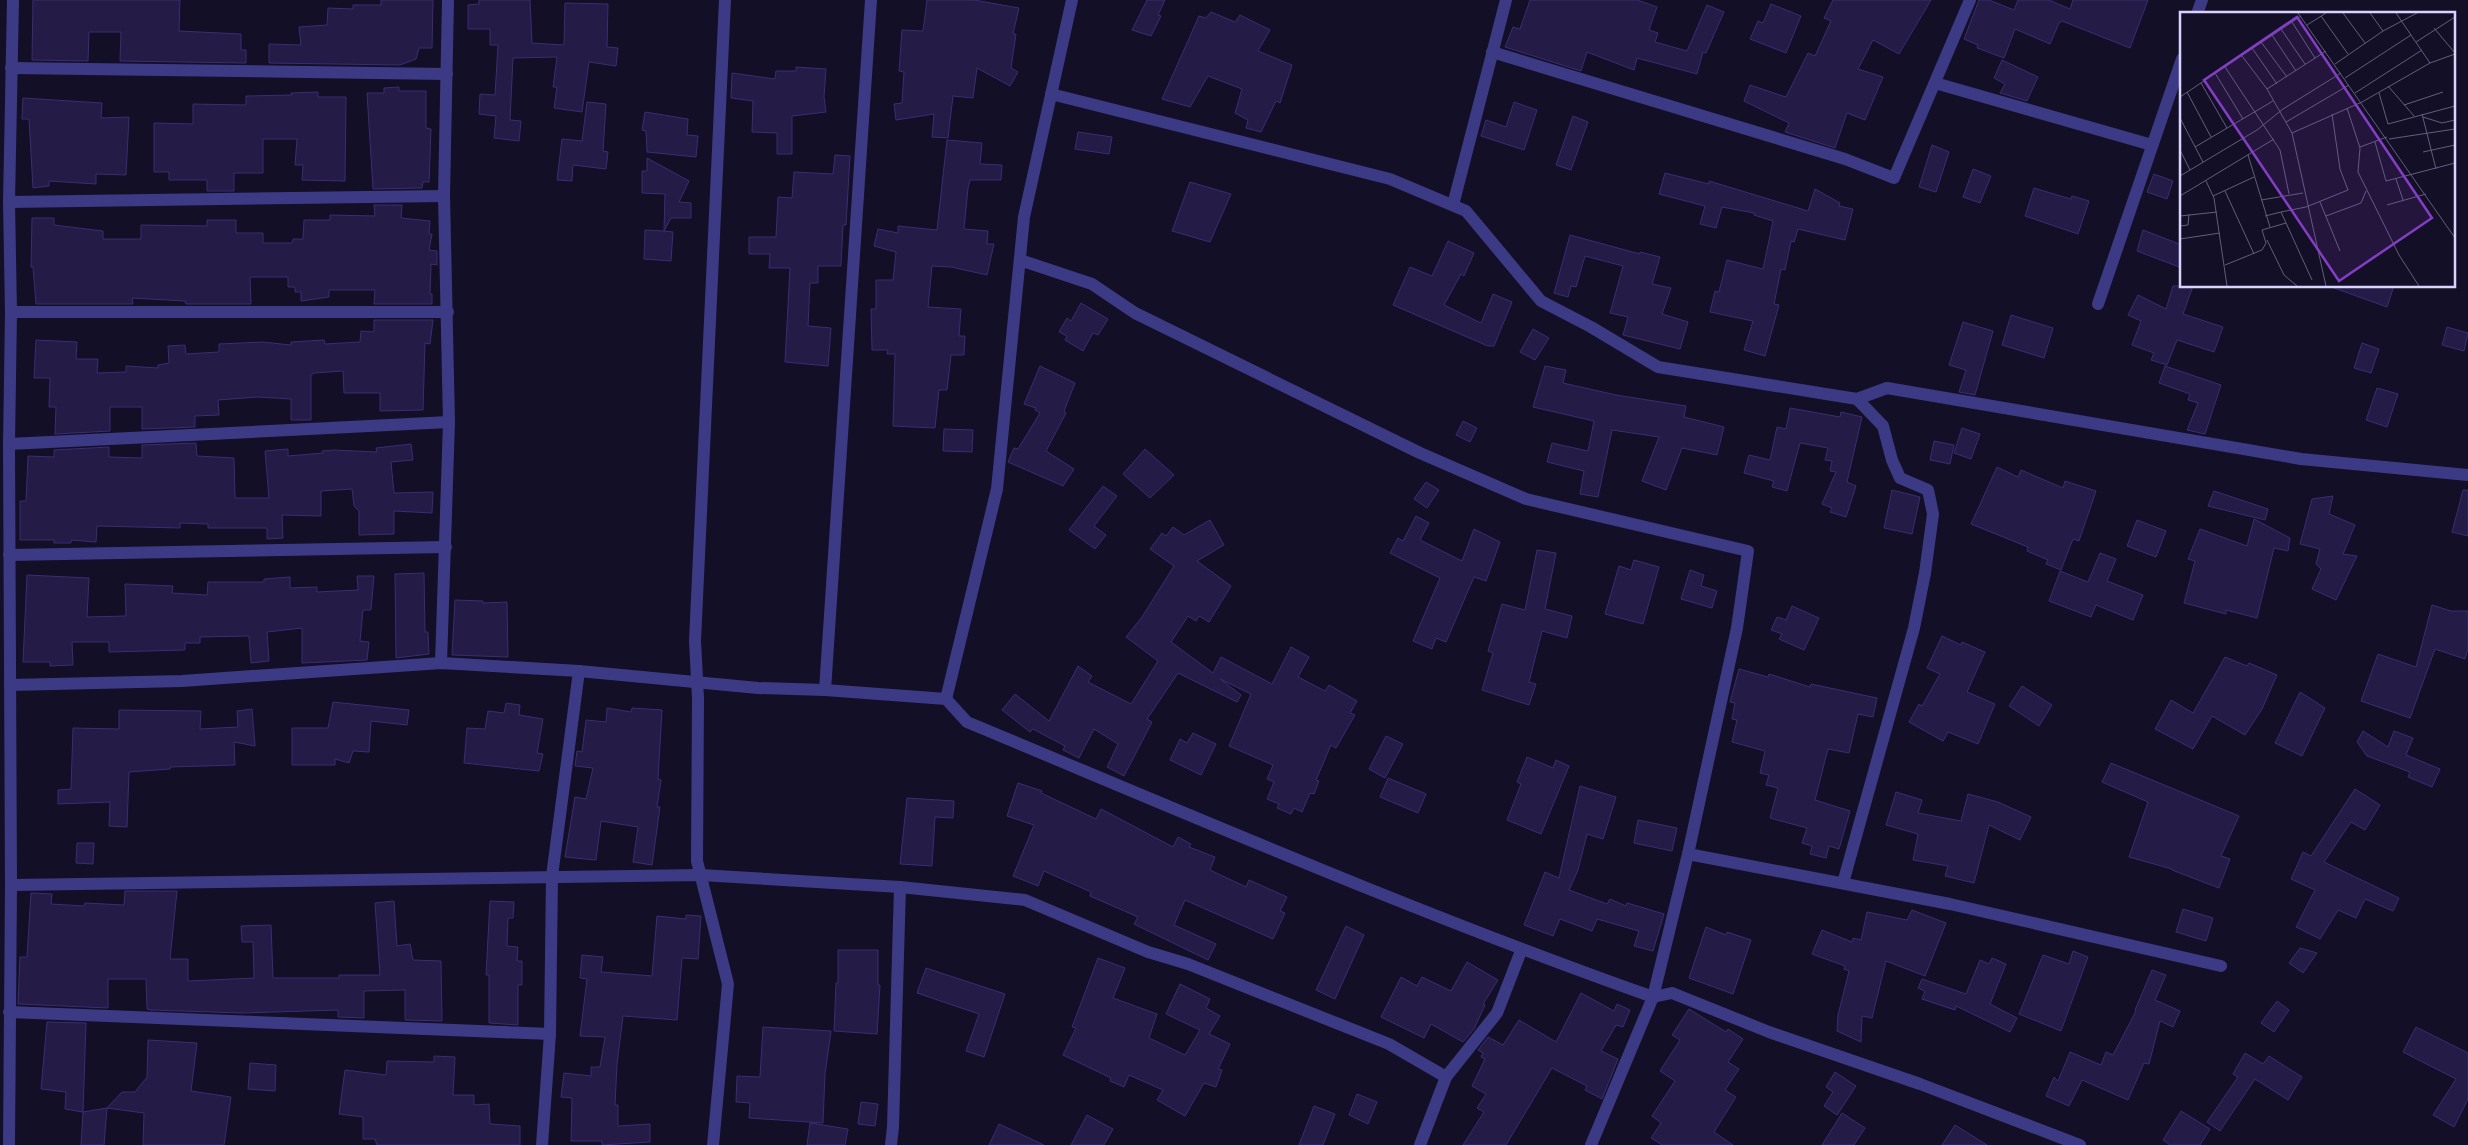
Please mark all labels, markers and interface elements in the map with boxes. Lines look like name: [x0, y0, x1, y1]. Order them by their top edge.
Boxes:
inset map: [2180, 12, 2456, 288]

